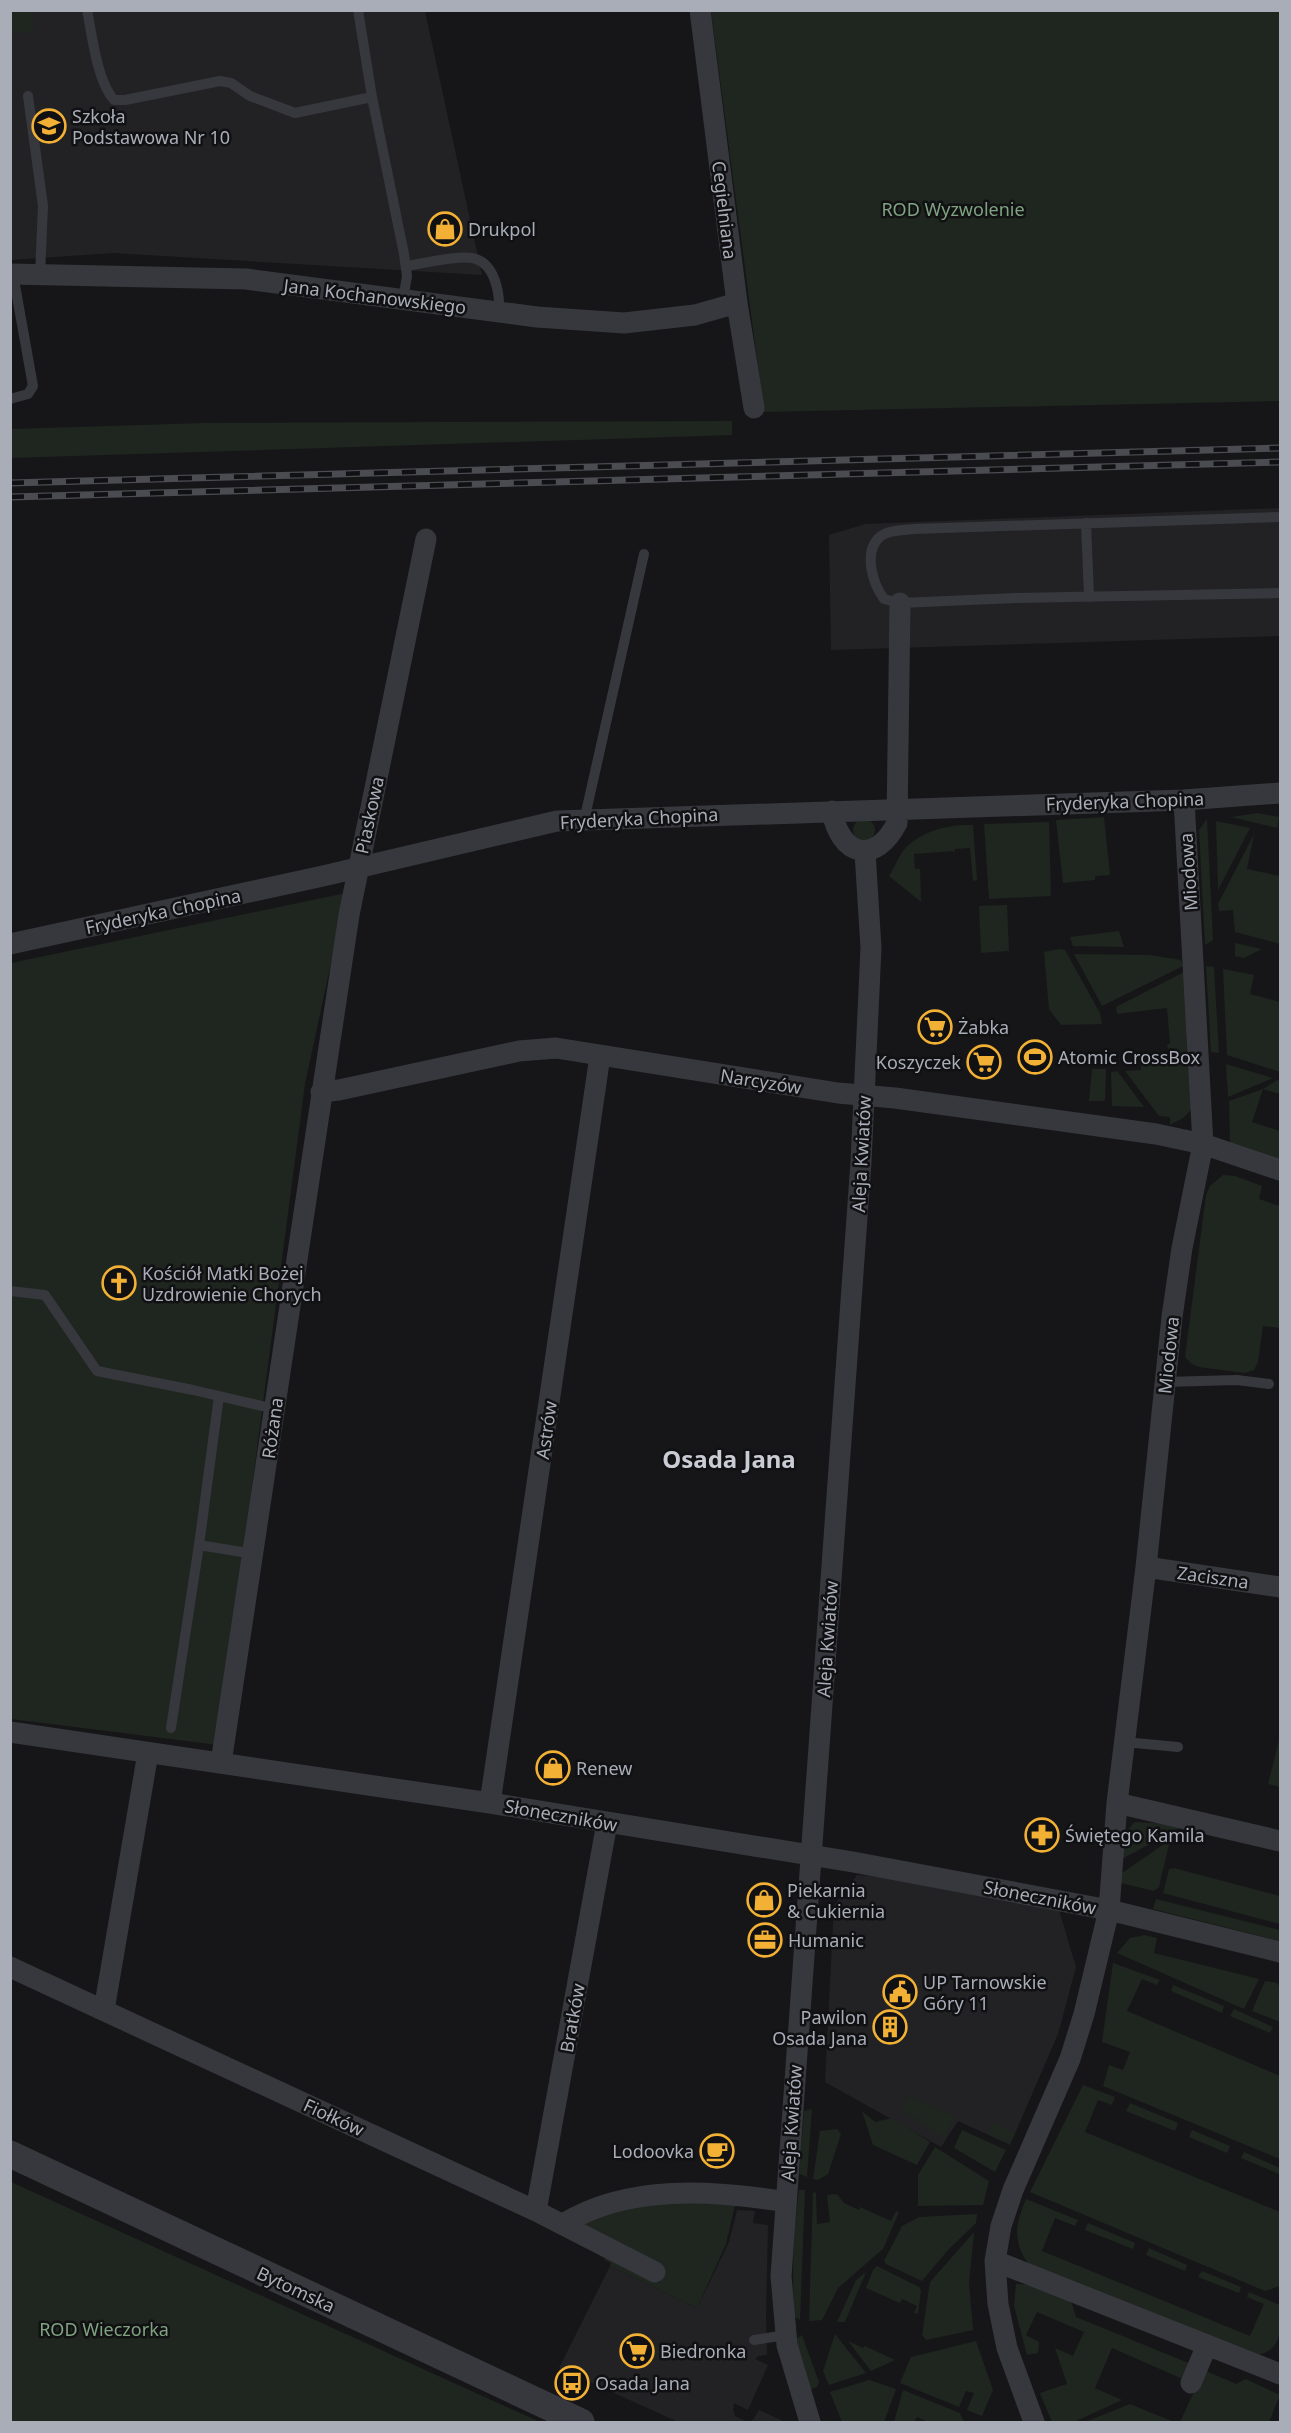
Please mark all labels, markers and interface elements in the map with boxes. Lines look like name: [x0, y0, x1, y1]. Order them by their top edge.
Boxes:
place label: Szkoła Podstawowa Nr 10: [72, 104, 230, 149]
school or university icon: Szkoła Podstawowa Nr 10: [31, 108, 67, 144]
street label: Cegielniana: [707, 159, 743, 261]
park label: ROD Wyzwolenie: [881, 197, 1025, 221]
shop icon: Drukpol: [427, 211, 463, 247]
place label: Drukpol: [468, 217, 536, 241]
street label: Jana Kochanowskiego: [280, 273, 468, 319]
street label: Piaskowa: [349, 774, 389, 856]
street label: Fryderyka Chopina: [1045, 786, 1205, 816]
street label: Fryderyka Chopina: [559, 802, 719, 834]
street label: Miodowa: [1173, 832, 1203, 912]
street label: Fryderyka Chopina: [83, 883, 243, 939]
supermarket icon: Żabka: [917, 1009, 953, 1045]
place label: Żabka: [958, 1015, 1009, 1039]
sports icon: Atomic CrossBox: [1017, 1039, 1053, 1075]
supermarket icon: Koszyczek: [966, 1044, 1002, 1080]
place label: Atomic CrossBox: [1058, 1045, 1200, 1069]
place label: Koszyczek: [876, 1050, 961, 1074]
street label: Narcyzów: [719, 1063, 803, 1099]
street label: Aleja Kwiatów: [846, 1095, 876, 1213]
place label: Kościół Matki Bożej Uzdrowienie Chorych: [142, 1261, 322, 1306]
church icon: Kościół Matki Bożej Uzdrowienie Chorych: [101, 1265, 137, 1301]
street label: Miodowa: [1152, 1315, 1184, 1395]
street label: Różana: [256, 1396, 288, 1460]
street label: Astrów: [530, 1399, 562, 1461]
district label: Osada Jana: [662, 1442, 796, 1475]
street label: Zaciszna: [1176, 1560, 1250, 1594]
street label: Aleja Kwiatów: [811, 1580, 843, 1698]
shop icon: Renew: [535, 1750, 571, 1786]
place label: Renew: [576, 1756, 632, 1780]
street label: Słoneczników: [503, 1793, 619, 1837]
pharmacy icon: Świętego Kamila: [1024, 1817, 1060, 1853]
place label: Świętego Kamila: [1065, 1823, 1205, 1847]
street label: Słoneczników: [982, 1874, 1098, 1920]
place label: Piekarnia & Cukiernia: [787, 1878, 885, 1923]
shop icon: Piekarnia & Cukiernia: [746, 1882, 782, 1918]
office icon: Humanic: [747, 1922, 783, 1958]
place label: Humanic: [788, 1928, 864, 1952]
place label: UP Tarnowskie Góry 11: [923, 1970, 1047, 2015]
public building icon: UP Tarnowskie Góry 11: [882, 1974, 918, 2010]
street label: Bratków: [554, 1982, 590, 2054]
place label: Pawilon Osada Jana: [772, 2005, 867, 2050]
building icon: Pawilon Osada Jana: [872, 2009, 908, 2045]
street label: Aleja Kwiatów: [775, 2064, 807, 2182]
street label: Fiołków: [300, 2093, 368, 2141]
cafe icon: Lodoovka: [699, 2133, 735, 2169]
place label: Lodoovka: [612, 2139, 694, 2163]
street label: Bytomska: [253, 2260, 339, 2318]
park label: ROD Wieczorka: [39, 2317, 169, 2341]
supermarket icon: Biedronka: [619, 2333, 655, 2369]
place label: Biedronka: [660, 2339, 746, 2363]
bus stop icon: Osada Jana: [554, 2365, 590, 2401]
place label: Osada Jana: [595, 2371, 690, 2395]

